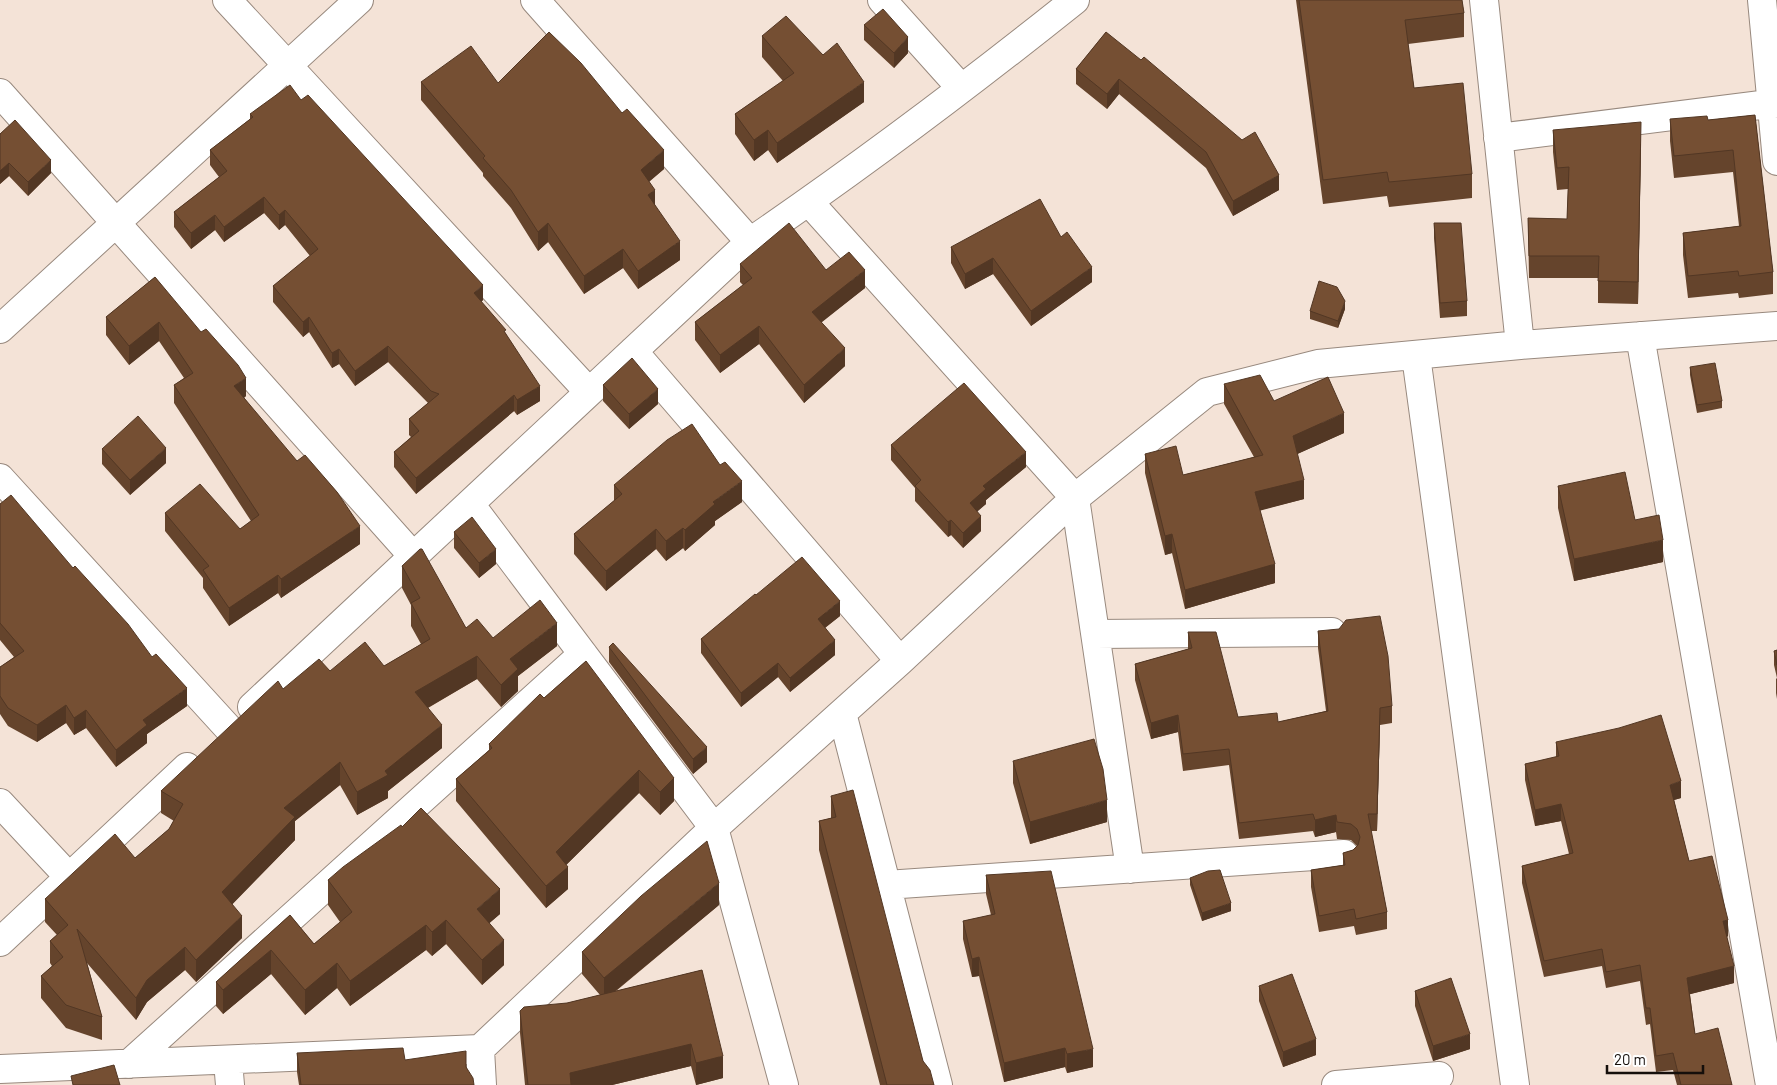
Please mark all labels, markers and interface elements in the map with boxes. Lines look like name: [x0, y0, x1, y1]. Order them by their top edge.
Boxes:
scale bar: [1607, 1042, 1703, 1074]
text: 20 m: [1614, 1050, 1646, 1068]

